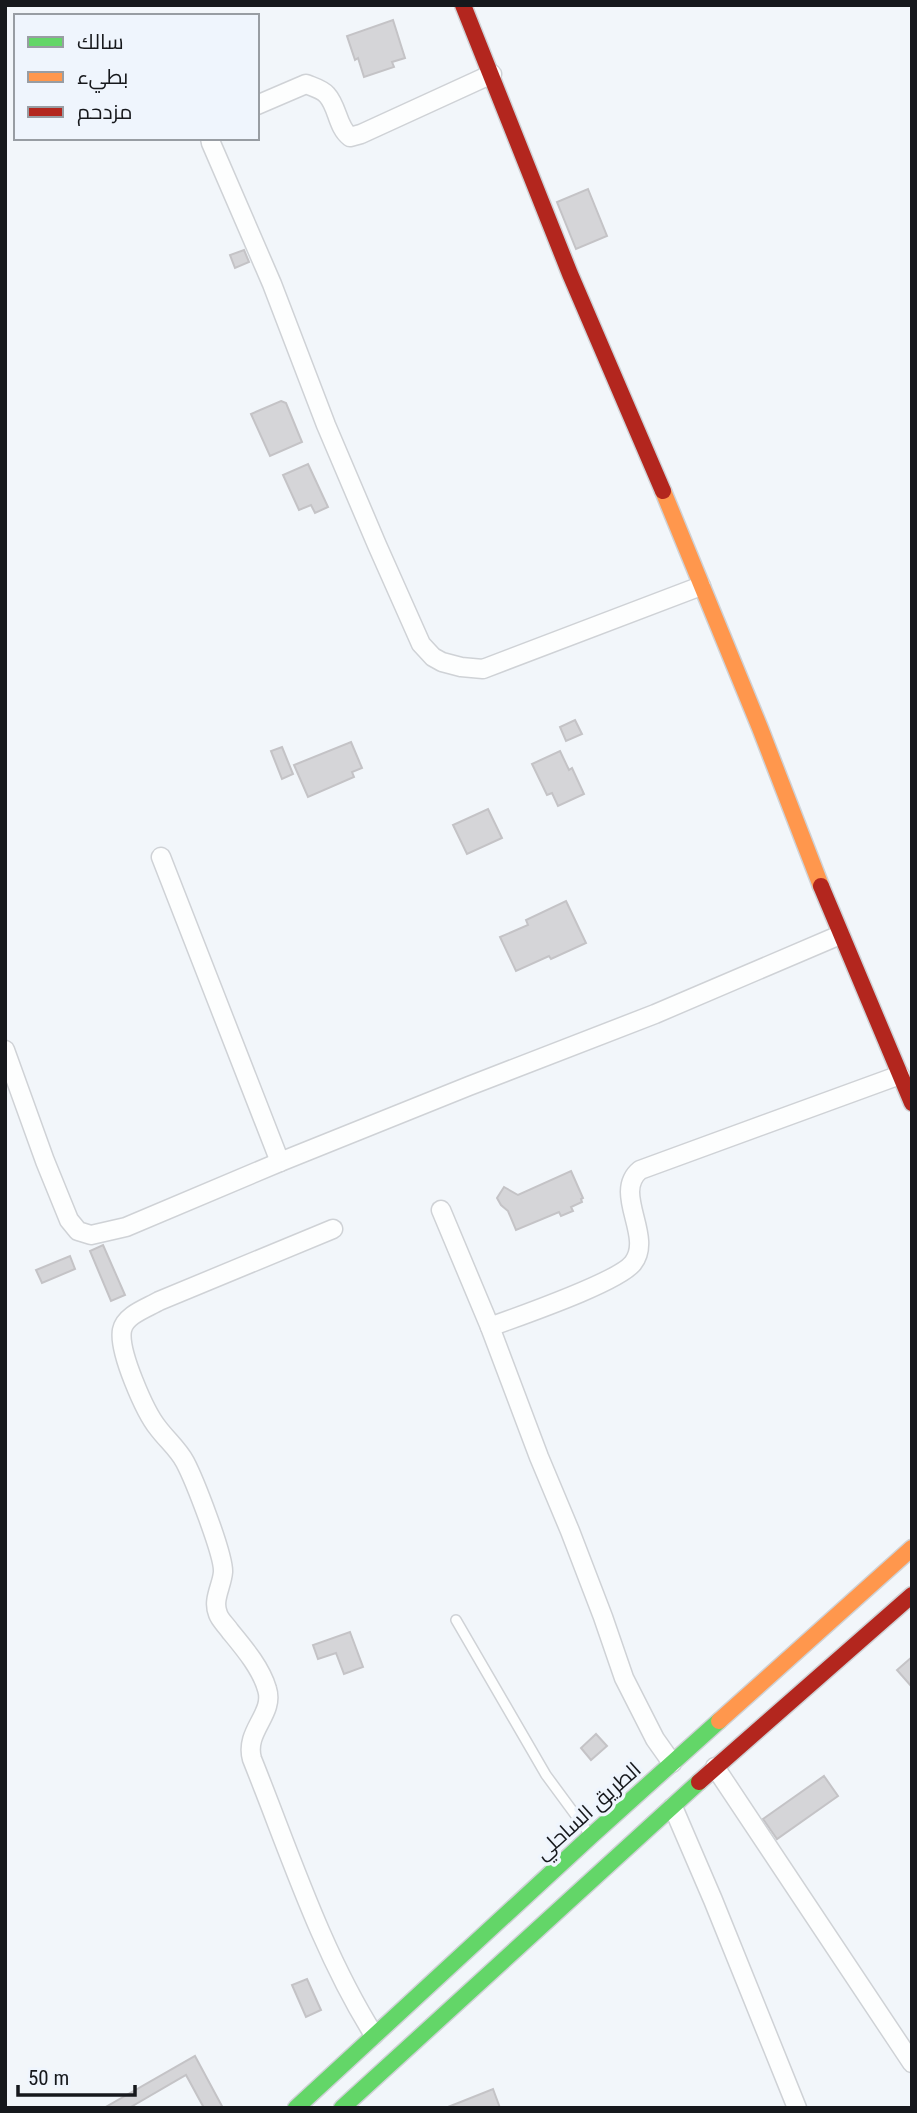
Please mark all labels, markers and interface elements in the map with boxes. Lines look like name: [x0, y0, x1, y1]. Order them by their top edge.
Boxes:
legend: [14, 14, 259, 140]
text: سالك: [77, 30, 124, 54]
text: بطيء: [77, 65, 128, 93]
text: مزدحم: [77, 100, 132, 126]
street label: الطريق الساحلي: [530, 1757, 648, 1868]
scale bar: [18, 2054, 135, 2098]
text: 50 m: [28, 2066, 69, 2090]

